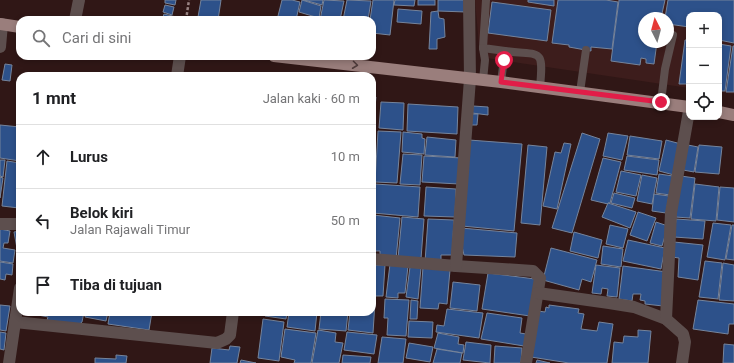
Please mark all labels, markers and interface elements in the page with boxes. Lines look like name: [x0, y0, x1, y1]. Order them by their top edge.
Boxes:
north arrow: [638, 12, 674, 48]
map controls: [686, 12, 722, 120]
button: +: [686, 12, 722, 48]
search box: [16, 16, 376, 60]
icon: search: [30, 27, 52, 49]
text: Cari di sini: [62, 29, 132, 47]
button: −: [686, 48, 722, 84]
route start: [495, 51, 513, 69]
one-way arrow: [351, 61, 358, 70]
button: locate: [686, 84, 722, 120]
text: 1 mnt: [32, 88, 76, 108]
text: Jalan kaki · 60 m: [263, 91, 360, 106]
route end: [652, 93, 670, 111]
icon: ahead: [32, 146, 54, 168]
text: Lurus: [70, 148, 108, 166]
text: 10 m: [331, 149, 360, 164]
text: Belok kiri: [70, 204, 133, 222]
icon: left: [32, 210, 54, 232]
text: 50 m: [331, 213, 360, 228]
text: Jalan Rajawali Timur: [70, 222, 190, 237]
icon: arrive: [32, 274, 54, 296]
text: Tiba di tujuan: [70, 276, 162, 294]

